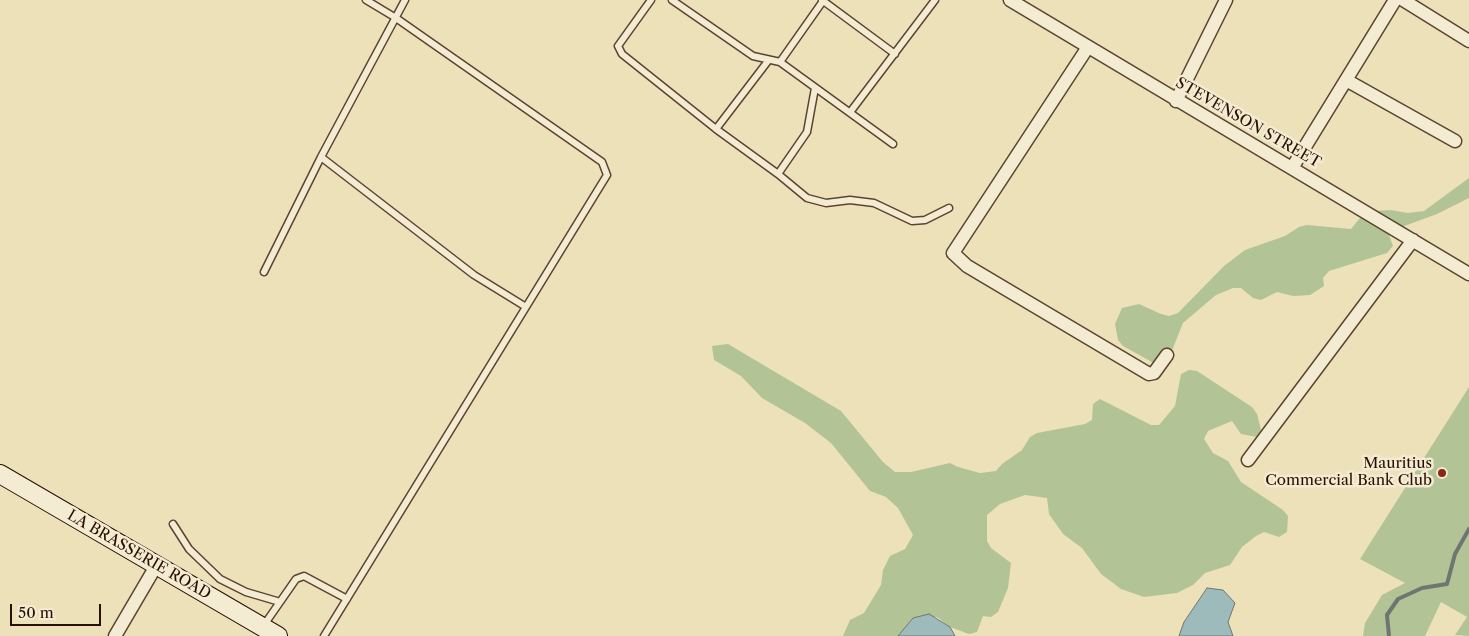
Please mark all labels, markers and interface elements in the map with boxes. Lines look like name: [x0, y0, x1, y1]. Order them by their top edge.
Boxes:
street label: STEVENSON STREET: [1172, 74, 1324, 172]
place label: Mauritius Commercial Bank Club: [1265, 455, 1432, 490]
marker: Mauritius Commercial Bank Club: [1436, 467, 1448, 479]
street label: LA BRASSERIE ROAD: [64, 507, 214, 603]
scale bar: [12, 594, 104, 626]
text: 50 m: [18, 603, 54, 622]

